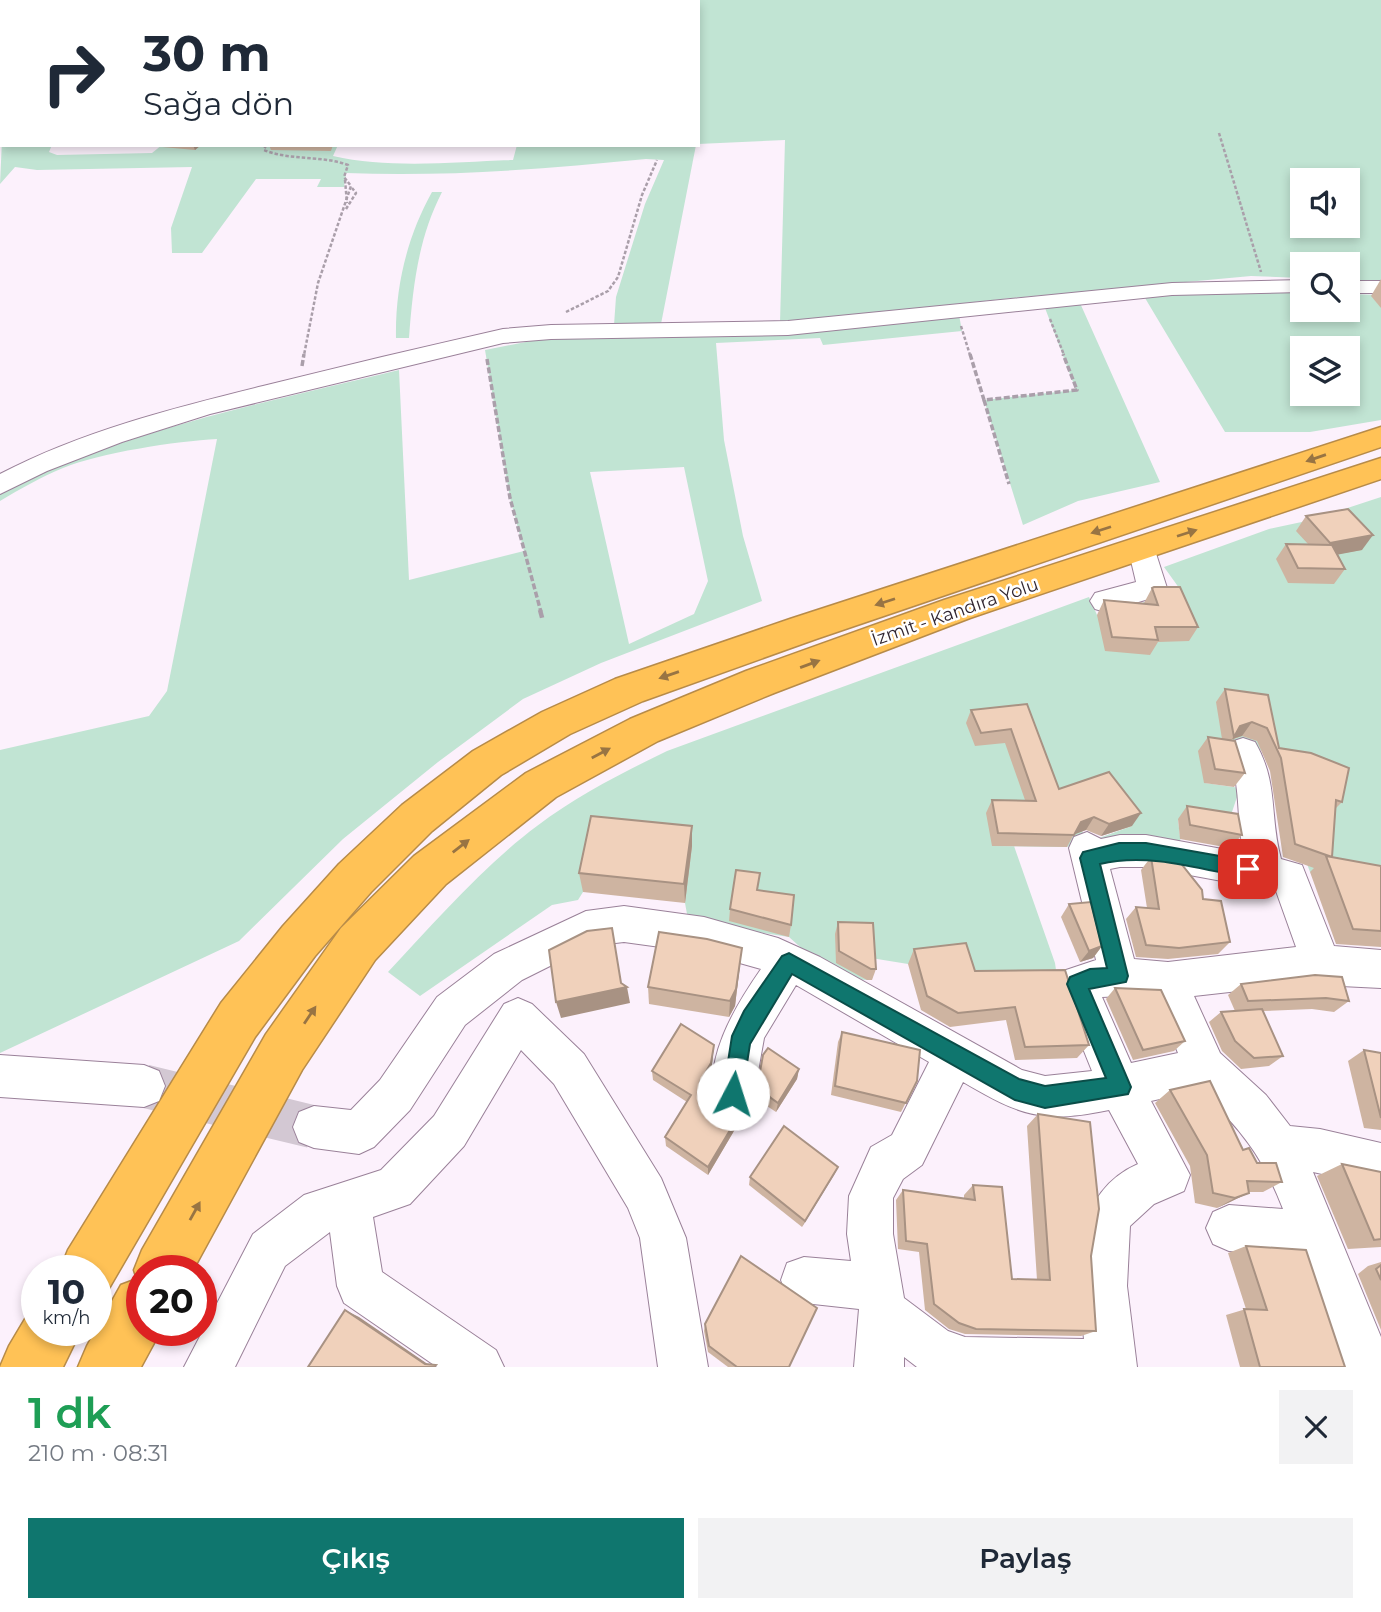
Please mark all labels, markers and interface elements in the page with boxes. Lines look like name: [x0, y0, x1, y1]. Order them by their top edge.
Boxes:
text: 30 m: [143, 24, 271, 83]
icon: right: [28, 28, 119, 119]
text: Sağa dön: [143, 84, 294, 123]
map controls: [1290, 168, 1360, 406]
button: sound: [1290, 168, 1360, 238]
button: search: [1290, 252, 1360, 322]
button: layers: [1290, 336, 1360, 406]
one-way arrow: [1306, 453, 1327, 464]
one-way arrow: [1090, 526, 1111, 536]
one-way arrow: [1177, 527, 1198, 538]
street label: İzmit - Kandıra Yolu: [869, 573, 1041, 651]
one-way arrow: [874, 597, 895, 608]
one-way arrow: [800, 658, 821, 669]
one-way arrow: [659, 670, 680, 681]
one-way arrow: [591, 747, 611, 758]
one-way arrow: [451, 839, 469, 854]
pin: [1218, 839, 1278, 899]
icon: arrive: [1229, 850, 1267, 888]
one-way arrow: [303, 1006, 317, 1024]
position arrow: [696, 1057, 770, 1131]
one-way arrow: [189, 1201, 201, 1221]
speed limit sign: 20: [126, 1255, 217, 1346]
text: 10: [48, 1270, 85, 1313]
text: km/h: [42, 1307, 91, 1329]
text: 1 dk: [28, 1387, 111, 1439]
button: close: [1279, 1390, 1353, 1464]
text: 210 m · 08:31: [28, 1439, 169, 1467]
button: Çıkış: [28, 1518, 684, 1598]
button: Paylaş: [698, 1518, 1353, 1598]

